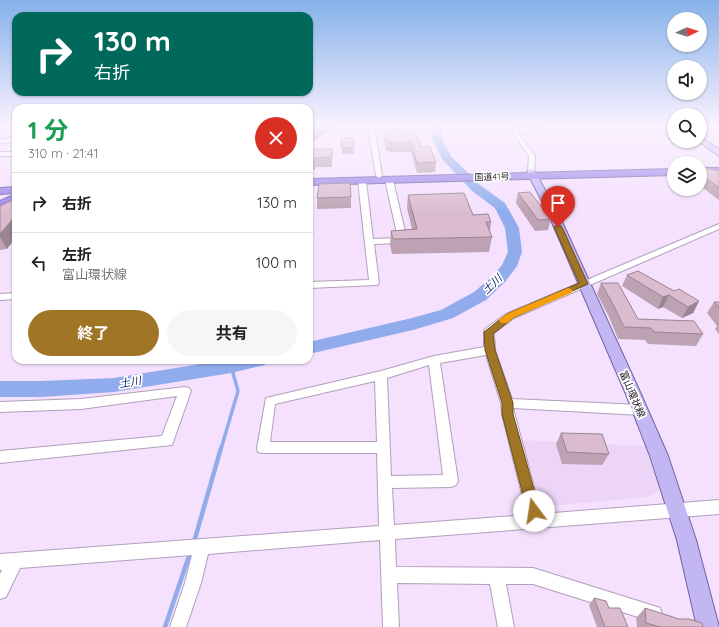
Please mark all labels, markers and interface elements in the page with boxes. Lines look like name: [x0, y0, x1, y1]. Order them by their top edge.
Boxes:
north arrow: [667, 12, 707, 52]
map controls: [667, 12, 707, 196]
text: 130 m: [94, 23, 171, 58]
icon: right: [28, 28, 80, 80]
button: sound: [667, 60, 707, 100]
text: 右折: [94, 61, 130, 84]
button: search: [667, 108, 707, 148]
text: 1 分: [28, 115, 68, 145]
button: close: [255, 117, 297, 159]
text: 310 m · 21:41: [28, 145, 98, 161]
button: layers: [667, 156, 707, 196]
street label: 国道41号: [474, 170, 510, 183]
pin: [541, 186, 575, 227]
icon: right: [28, 192, 50, 214]
icon: arrive: [547, 192, 569, 214]
text: 130 m: [257, 193, 297, 212]
text: 右折: [62, 194, 92, 213]
text: 左折: [62, 245, 92, 264]
icon: left: [28, 252, 50, 274]
text: 100 m: [256, 253, 297, 272]
text: 富山環状線: [62, 266, 127, 282]
water label: 土川: [479, 271, 505, 297]
button: 終了: [28, 310, 159, 356]
button: 共有: [167, 310, 297, 356]
street label: 富山環状線: [617, 369, 648, 420]
water label: 土川: [118, 373, 143, 391]
position arrow: [513, 490, 555, 532]

